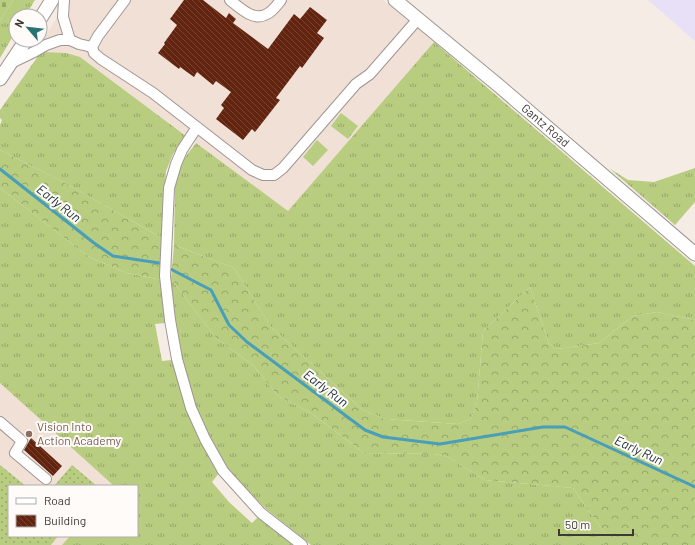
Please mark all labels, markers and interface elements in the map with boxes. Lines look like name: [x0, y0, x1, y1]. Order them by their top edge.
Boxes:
north arrow: [8, 8, 48, 48]
text: N: [11, 17, 26, 29]
street label: Gantz Road: [519, 101, 573, 149]
water label: Early Run: [34, 181, 84, 225]
water label: Early Run: [301, 366, 352, 410]
place label: Vision Into Action Academy: [37, 419, 121, 447]
marker: Vision Into Action Academy: [24, 429, 34, 439]
water label: Early Run: [612, 432, 666, 468]
legend: [8, 485, 138, 537]
text: Road: [44, 493, 71, 507]
scale bar: [559, 511, 633, 537]
text: Building: [44, 513, 86, 527]
text: 50 m: [565, 517, 590, 531]

